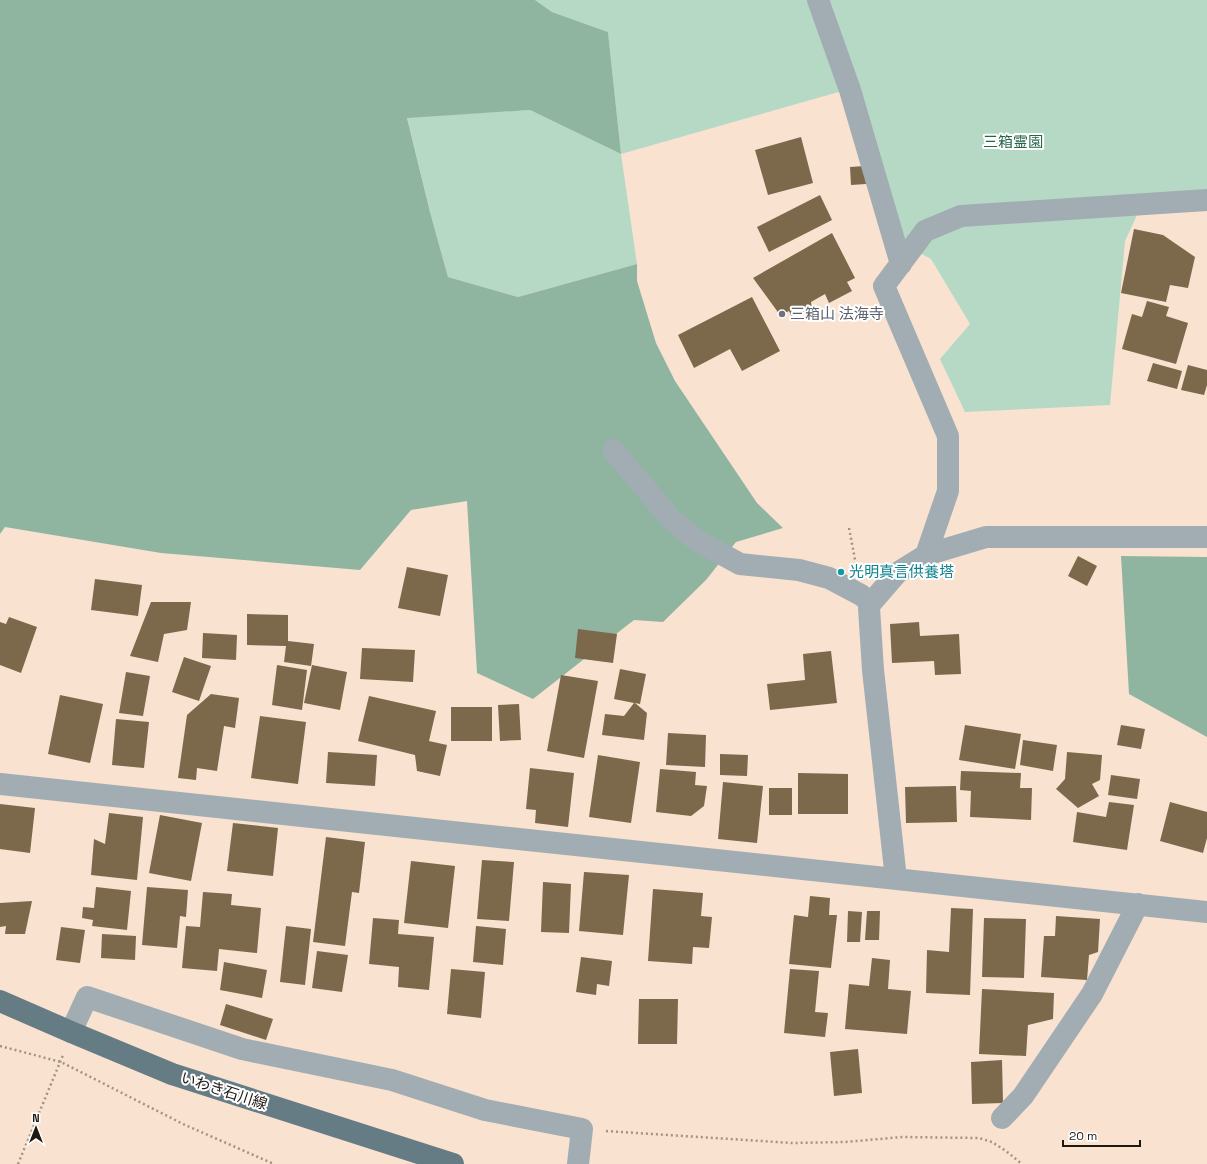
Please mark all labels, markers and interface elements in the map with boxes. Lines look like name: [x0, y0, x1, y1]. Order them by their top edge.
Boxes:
park label: 三箱霊園: [983, 132, 1043, 151]
place label: 三箱山 法海寺: [790, 304, 884, 323]
marker: 三箱山 法海寺: [777, 309, 787, 319]
place label: 光明真言供養塔: [849, 562, 954, 581]
marker: 光明真言供養塔: [836, 567, 846, 577]
street label: いわき石川線: [178, 1068, 270, 1113]
north arrow: [16, 1108, 56, 1148]
text: N: [32, 1111, 40, 1125]
scale bar: [1063, 1122, 1140, 1148]
text: 20 m: [1069, 1128, 1097, 1144]

